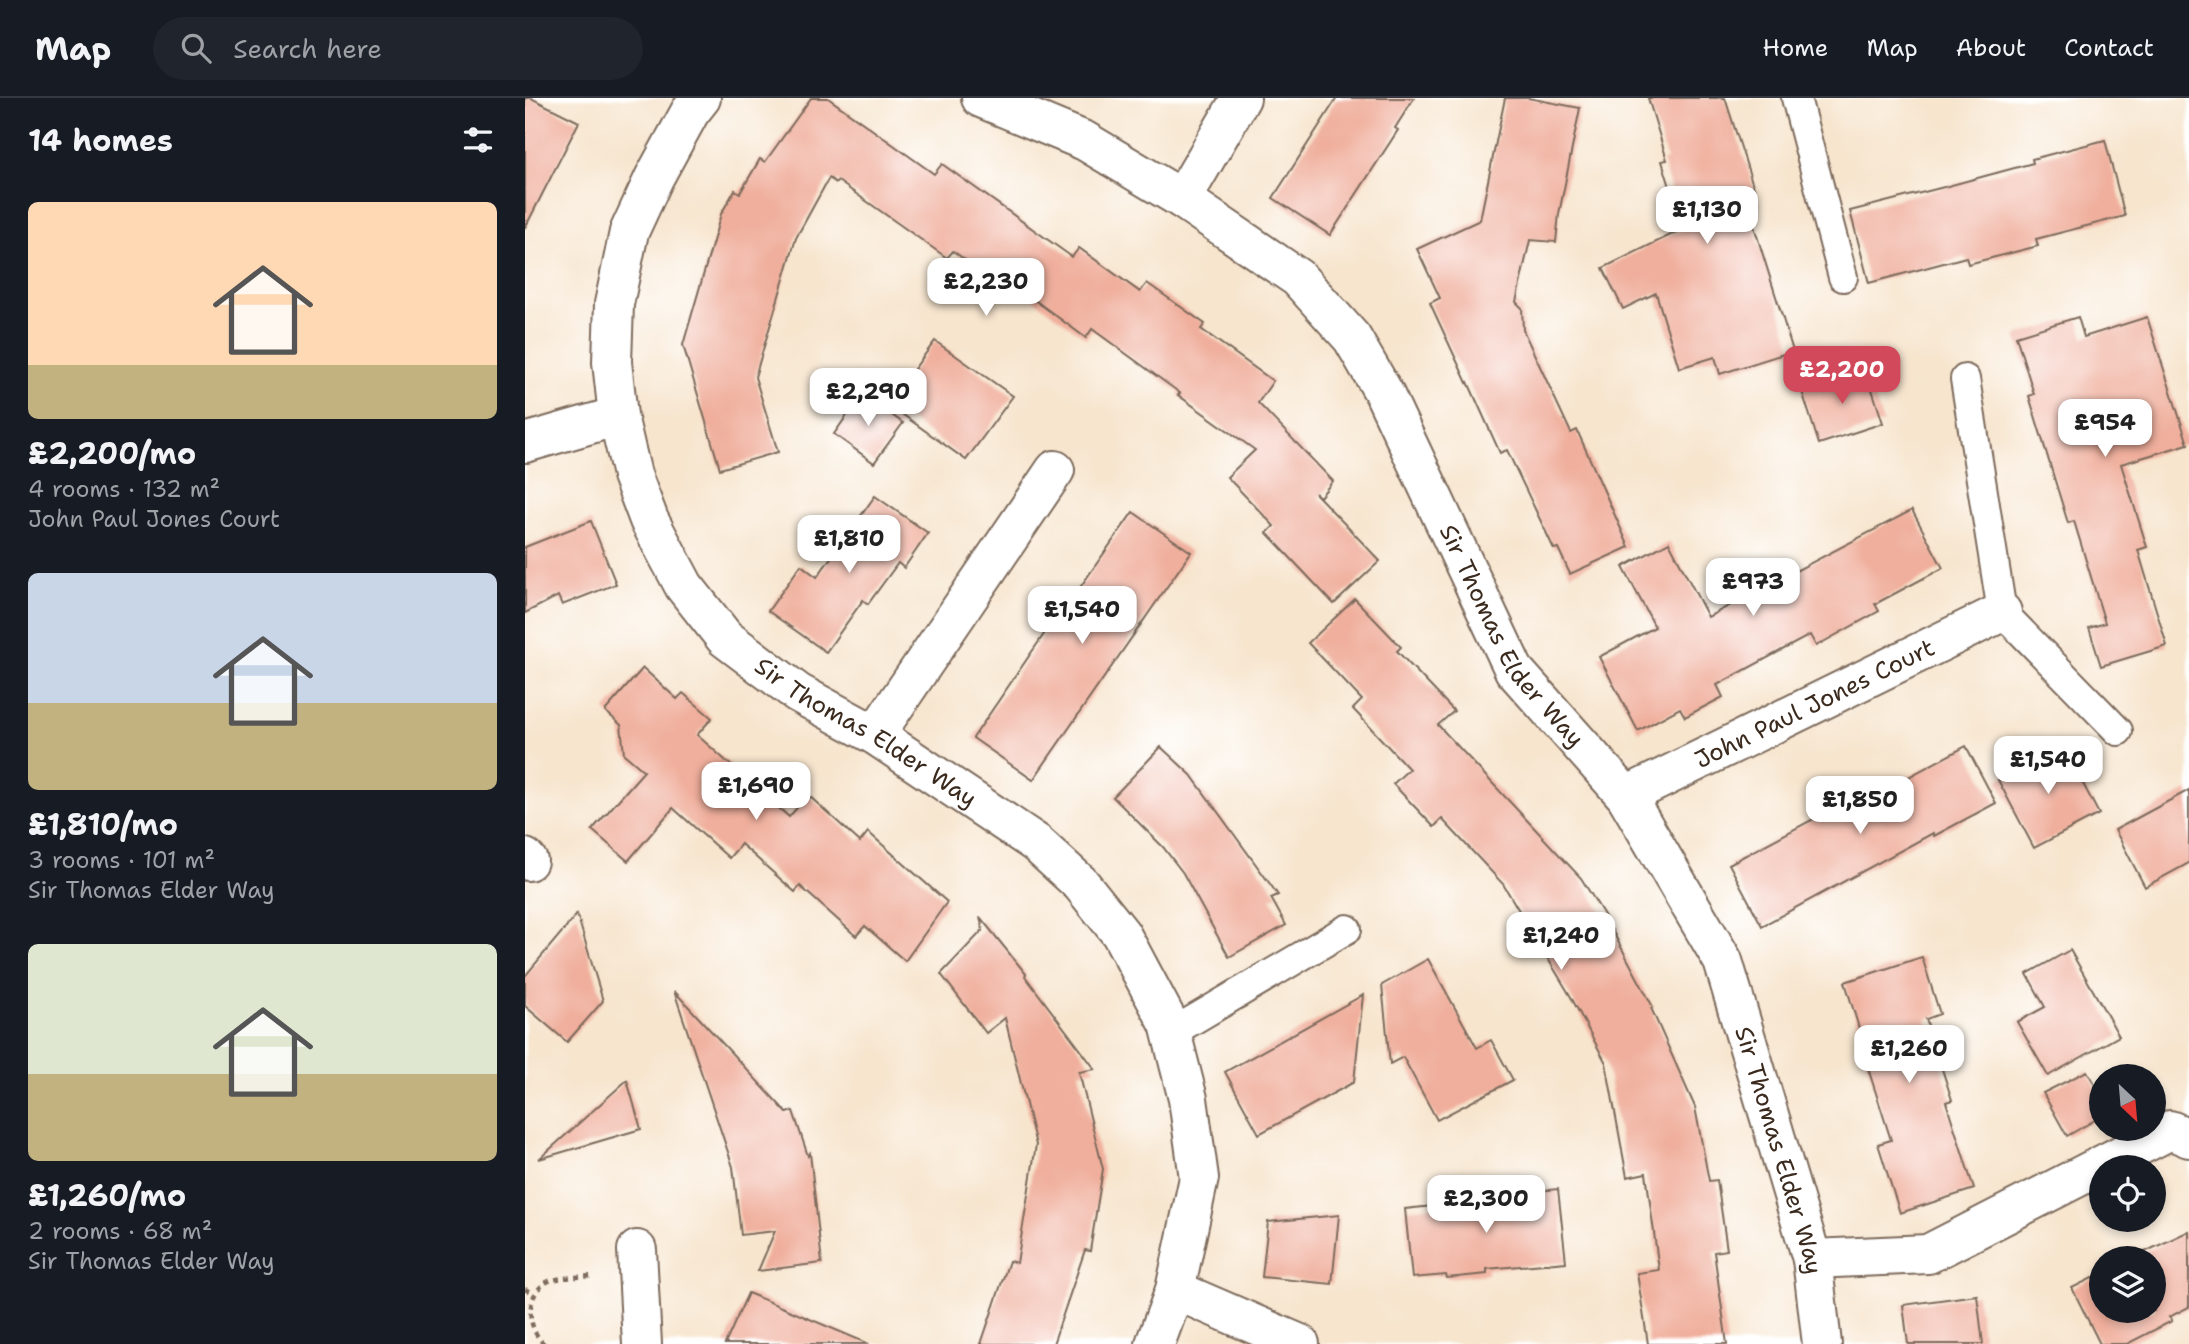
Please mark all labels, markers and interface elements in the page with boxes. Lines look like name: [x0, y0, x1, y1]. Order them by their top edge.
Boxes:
search box: [153, 17, 643, 80]
text: Map: [35, 26, 111, 71]
icon: search: [177, 29, 215, 67]
text: Search here: [233, 31, 382, 66]
text: Home: [1762, 32, 1828, 64]
text: Map: [1866, 32, 1918, 64]
text: About: [1956, 32, 2026, 64]
text: Contact: [2064, 32, 2154, 64]
text: 14 homes: [28, 120, 173, 161]
icon: filters: [459, 121, 497, 159]
pin: £1,130: [1650, 186, 1764, 246]
text: £1,130: [1672, 194, 1742, 224]
icon: home: [200, 247, 326, 373]
pin: £2,230: [929, 258, 1043, 318]
text: £2,230: [943, 266, 1029, 296]
pin: £2,200: [1785, 346, 1899, 406]
text: £2,200: [1799, 354, 1885, 384]
pin: £2,290: [811, 368, 925, 428]
text: £2,290: [826, 376, 910, 406]
pin: £954: [2064, 400, 2146, 459]
text: £954: [2074, 407, 2136, 437]
text: £2,200/mo: [28, 433, 196, 474]
text: 4 rooms · 132 m²: [28, 474, 220, 504]
text: John Paul Jones Court: [28, 504, 280, 534]
pin: £1,810: [792, 516, 906, 575]
street label: Sir Thomas Elder Way: [1432, 519, 1591, 754]
text: £1,810: [813, 523, 885, 553]
pin: £973: [1712, 559, 1794, 618]
text: £973: [1722, 566, 1784, 596]
pin: £1,540: [1025, 587, 1139, 646]
text: £1,540: [1044, 594, 1120, 624]
icon: home: [200, 618, 326, 744]
street label: John Paul Jones Court: [1689, 631, 1940, 776]
street label: Sir Thomas Elder Way: [748, 650, 983, 815]
pin: £1,540: [1991, 736, 2105, 796]
text: £1,540: [2010, 744, 2086, 774]
pin: £1,690: [699, 762, 813, 822]
text: £1,690: [718, 770, 794, 800]
pin: £1,850: [1803, 776, 1917, 836]
text: £1,850: [1822, 784, 1898, 814]
text: £1,810/mo: [28, 804, 178, 845]
text: 3 rooms · 101 m²: [28, 845, 215, 875]
text: Sir Thomas Elder Way: [28, 875, 275, 905]
pin: £1,240: [1504, 912, 1618, 972]
text: £1,240: [1522, 920, 1600, 950]
icon: home: [200, 989, 326, 1115]
street label: Sir Thomas Elder Way: [1727, 1023, 1830, 1276]
pin: £1,260: [1852, 1026, 1966, 1085]
text: £1,260: [1870, 1033, 1948, 1063]
north arrow: [2089, 1064, 2167, 1141]
map controls: [2089, 1064, 2166, 1323]
button: locate: [2089, 1155, 2166, 1232]
text: £1,260/mo: [28, 1175, 186, 1216]
pin: £2,300: [1429, 1176, 1543, 1235]
text: £2,300: [1443, 1183, 1529, 1213]
text: 2 rooms · 68 m²: [28, 1216, 212, 1246]
text: Sir Thomas Elder Way: [28, 1246, 275, 1276]
button: layers: [2089, 1246, 2166, 1323]

